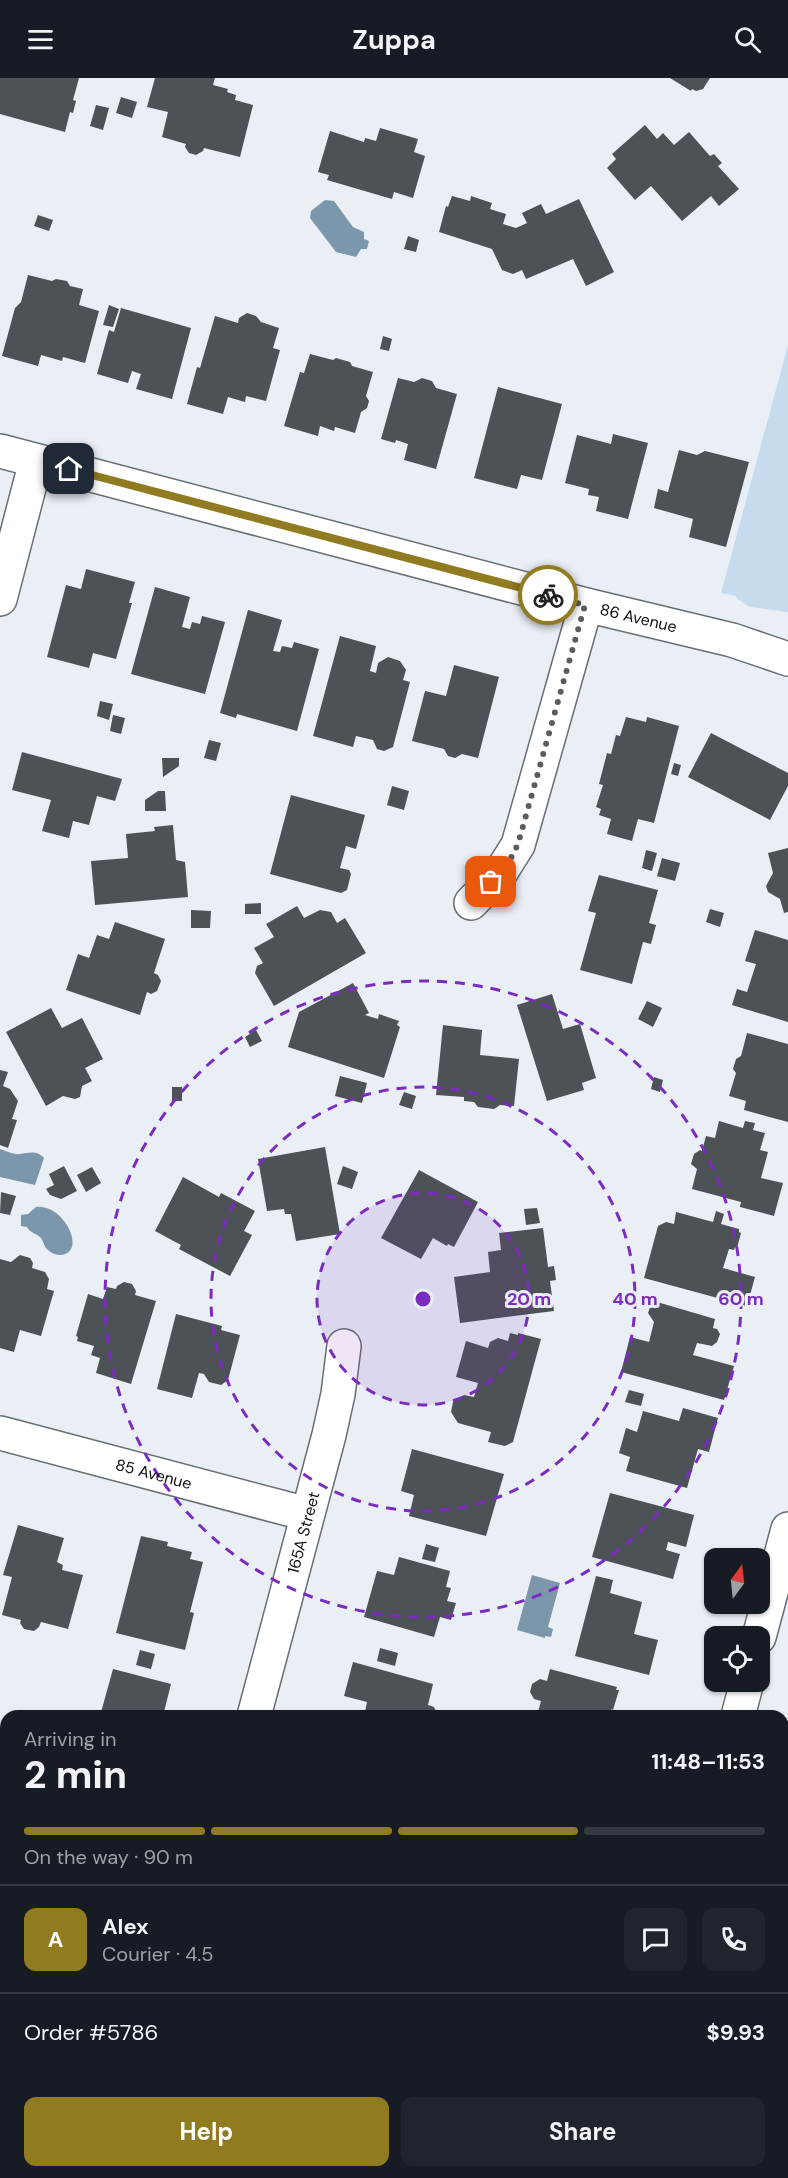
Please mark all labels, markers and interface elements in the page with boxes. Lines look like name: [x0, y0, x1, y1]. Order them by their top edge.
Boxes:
text: Zuppa: [352, 22, 436, 57]
icon: menu: [24, 23, 57, 56]
icon: search: [731, 23, 764, 56]
pin: [43, 443, 94, 494]
icon: home: [52, 452, 85, 485]
courier: [518, 565, 578, 625]
icon: bike: [532, 579, 565, 612]
street label: 86 Avenue: [598, 599, 679, 637]
pin: [465, 856, 516, 907]
icon: bag: [474, 865, 507, 898]
text: 20 m: [507, 1287, 551, 1311]
text: 40 m: [612, 1287, 658, 1311]
text: 60 m: [718, 1287, 764, 1311]
centre of rings: [413, 1289, 433, 1309]
street label: 85 Avenue: [113, 1454, 194, 1494]
street label: 165A Street: [282, 1489, 324, 1576]
north arrow: [704, 1548, 770, 1614]
map controls: [704, 1548, 770, 1692]
button: locate: [704, 1626, 770, 1692]
text: Arriving in: [24, 1726, 116, 1752]
text: 11:48–11:53: [651, 1747, 765, 1776]
text: 2 min: [24, 1749, 127, 1800]
text: On the way · 90 m: [24, 1844, 193, 1870]
button: chat: [624, 1908, 687, 1971]
button: phone: [702, 1908, 765, 1971]
text: Alex: [102, 1912, 149, 1941]
text: A: [48, 1925, 63, 1954]
text: Courier · 4.5: [102, 1941, 214, 1967]
text: Order #5786: [24, 2018, 158, 2047]
text: $9.93: [706, 2018, 765, 2047]
button: Help: [24, 2097, 389, 2166]
button: Share: [401, 2097, 765, 2166]

